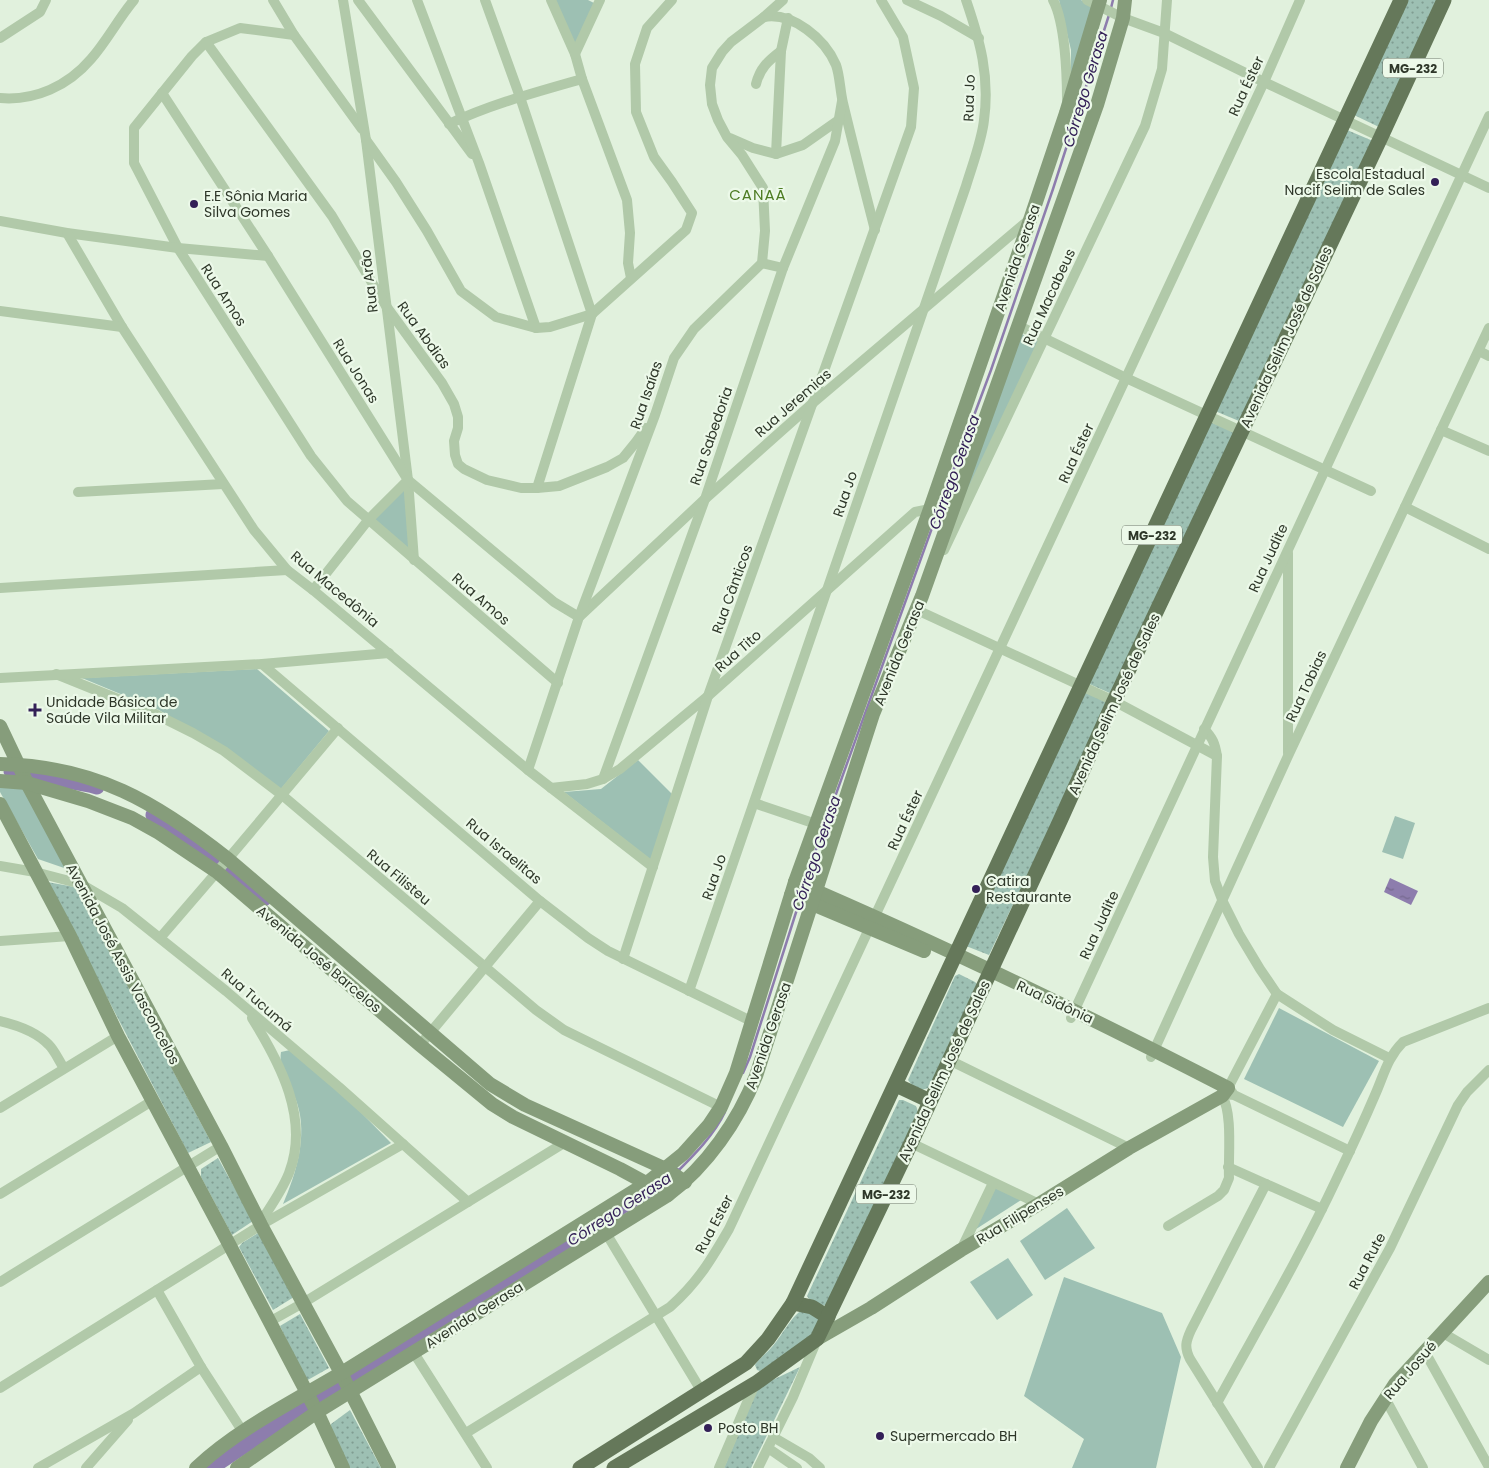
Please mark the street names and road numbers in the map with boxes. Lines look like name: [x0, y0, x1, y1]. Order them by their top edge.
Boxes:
street label: Rua Éster: [1223, 53, 1269, 119]
road number: MG-232: [1383, 58, 1443, 78]
street label: Rua Jo: [958, 74, 980, 122]
street label: Avenida Gerasa: [989, 202, 1045, 314]
street label: Avenida Selim José de Sales: [1235, 243, 1337, 431]
street label: Rua Macabeus: [1018, 245, 1080, 349]
street label: Rua Arão: [355, 248, 383, 314]
street label: Rua Amos: [196, 260, 252, 330]
street label: Rua Abdias: [393, 297, 455, 373]
street label: Rua Jonas: [328, 335, 384, 407]
street label: Rua Isaías: [625, 358, 667, 432]
street label: Rua Jeremias: [750, 364, 836, 442]
street label: Rua Sabedoria: [685, 384, 737, 488]
street label: Rua Éster: [1053, 420, 1099, 486]
street label: Rua Jo: [828, 468, 862, 520]
street label: Rua Judite: [1243, 520, 1293, 596]
road number: MG-232: [1122, 526, 1182, 544]
street label: Rua Cânticos: [707, 542, 757, 636]
street label: Rua Macedônia: [287, 546, 383, 632]
street label: Rua Amos: [448, 568, 514, 630]
street label: Avenida Gerasa: [869, 597, 929, 709]
street label: Avenida Selim José de Sales: [1063, 610, 1165, 798]
street label: Rua Tito: [710, 625, 766, 677]
street label: Rua Tobias: [1281, 647, 1331, 725]
street label: Rua Éster: [882, 787, 928, 853]
street label: Rua Israelitas: [462, 813, 546, 889]
street label: Rua Filisteu: [363, 844, 435, 910]
street label: Rua Jo: [697, 851, 731, 903]
street label: Avenida José Assis Vasconcelos: [61, 860, 185, 1068]
street label: Rua Judite: [1074, 887, 1124, 963]
street label: Avenida José Barcelos: [252, 901, 386, 1017]
street label: Rua Tucumá: [217, 963, 297, 1037]
street label: Rua Sidônia: [1013, 975, 1097, 1029]
street label: Avenida Selim José de Sales: [893, 977, 995, 1165]
street label: Avenida Gerasa: [740, 980, 796, 1092]
street label: Rua Filipenses: [973, 1181, 1067, 1249]
road number: MG-232: [856, 1184, 916, 1204]
street label: Rua Ester: [690, 1191, 738, 1257]
street label: Rua Rute: [1344, 1229, 1391, 1293]
street label: Avenida Gerasa: [421, 1277, 527, 1353]
street label: Rua Josué: [1379, 1336, 1441, 1404]

